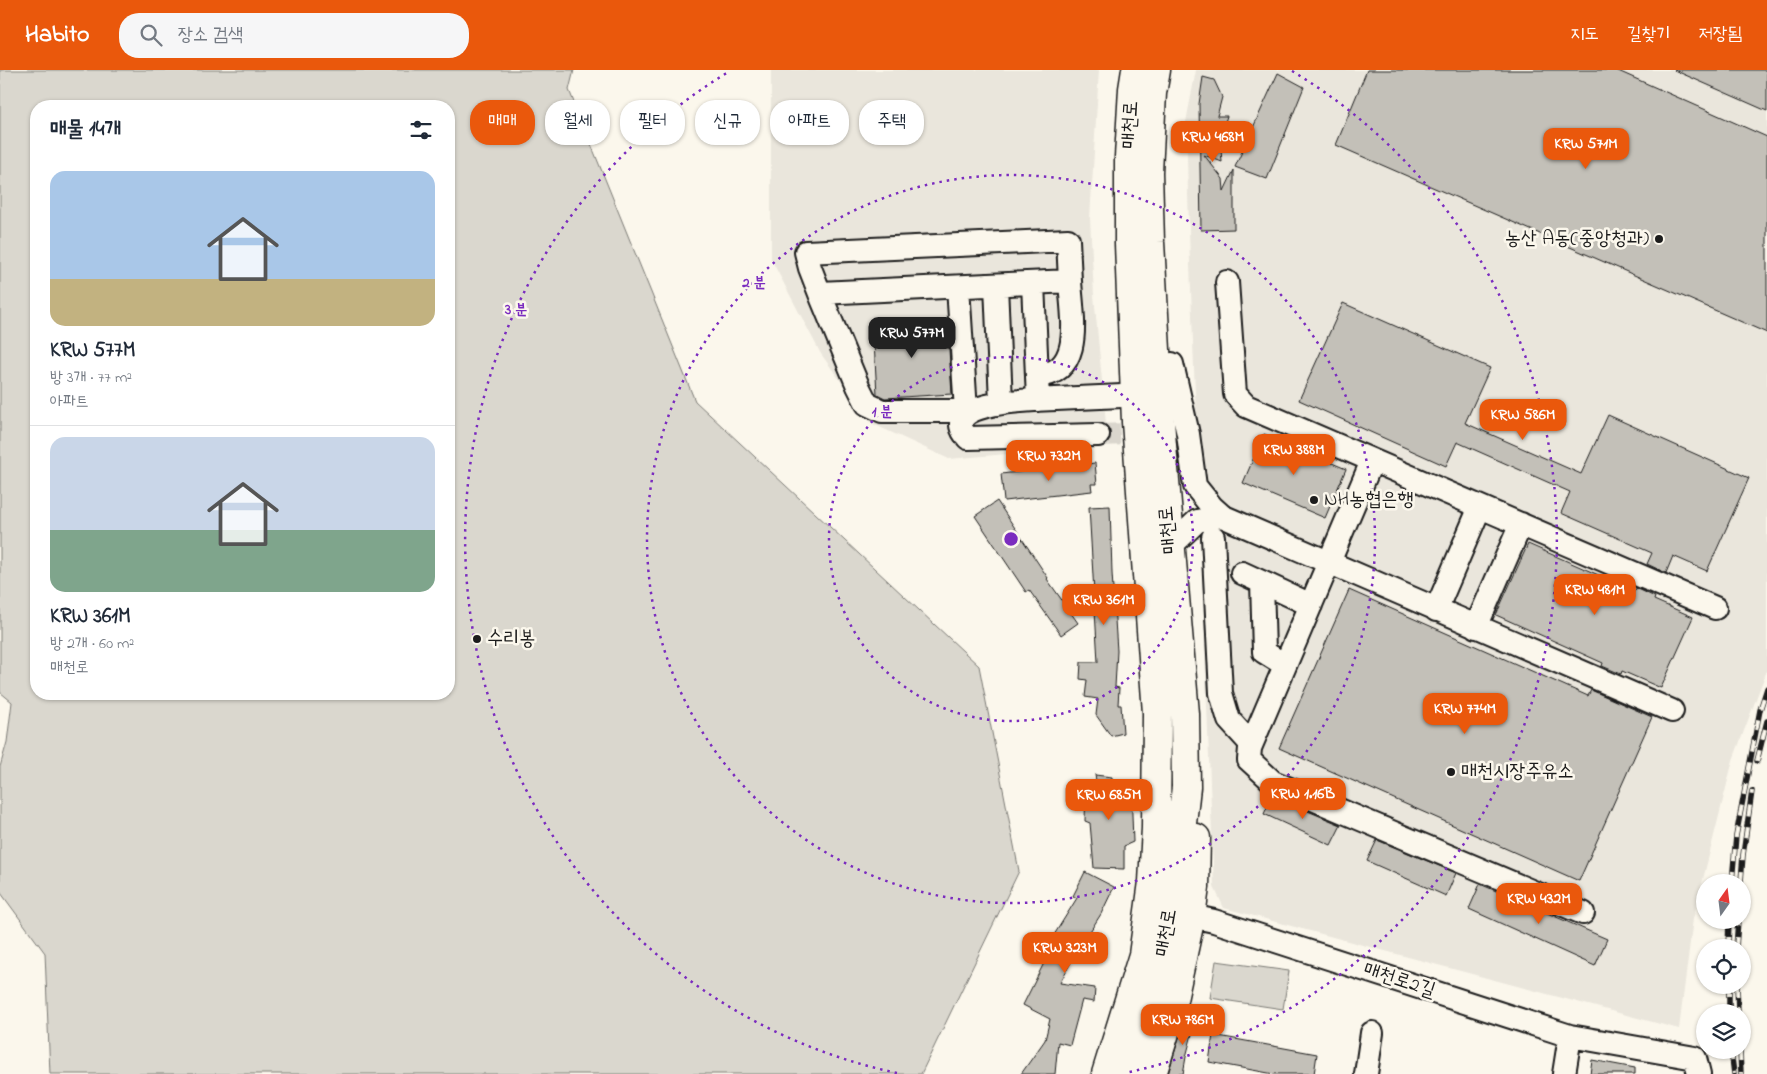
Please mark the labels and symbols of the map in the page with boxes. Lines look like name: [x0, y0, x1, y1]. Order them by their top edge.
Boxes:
street label: 매천로: [1115, 100, 1147, 150]
pin: KRW 468M: [1161, 121, 1265, 163]
pin: KRW 571M: [1534, 128, 1638, 170]
place label: 농산 A동(중앙청과): [1505, 225, 1649, 254]
marker: 농산 A동(중앙청과): [1653, 233, 1665, 245]
text: 2 분: [741, 272, 766, 294]
text: 3 분: [504, 299, 527, 321]
pin: KRW 577M: [860, 316, 964, 359]
pin: KRW 586M: [1471, 398, 1575, 441]
text: 1 분: [872, 401, 892, 423]
pin: KRW 388M: [1242, 434, 1346, 476]
pin: KRW 732M: [997, 440, 1101, 482]
place label: NH농협은행: [1324, 486, 1414, 515]
marker: NH농협은행: [1308, 494, 1320, 506]
street label: 매천로: [1152, 505, 1186, 555]
centre of rings: [1002, 530, 1020, 548]
pin: KRW 481M: [1543, 574, 1647, 616]
pin: KRW 361M: [1052, 584, 1156, 626]
place label: 수리봉: [487, 625, 535, 654]
marker: 수리봉: [471, 633, 483, 645]
pin: KRW 774M: [1413, 692, 1517, 735]
place label: 매천시장주유소: [1461, 758, 1574, 787]
marker: 매천시장주유소: [1445, 766, 1457, 778]
pin: KRW 685M: [1057, 778, 1161, 821]
pin: KRW 1.16B: [1246, 778, 1360, 820]
north arrow: [1696, 874, 1751, 929]
pin: KRW 432M: [1487, 882, 1591, 925]
street label: 매천로: [1149, 907, 1185, 959]
pin: KRW 323M: [1013, 932, 1117, 974]
street label: 매천로2길: [1359, 956, 1439, 1006]
pin: KRW 786M: [1131, 1004, 1235, 1046]

